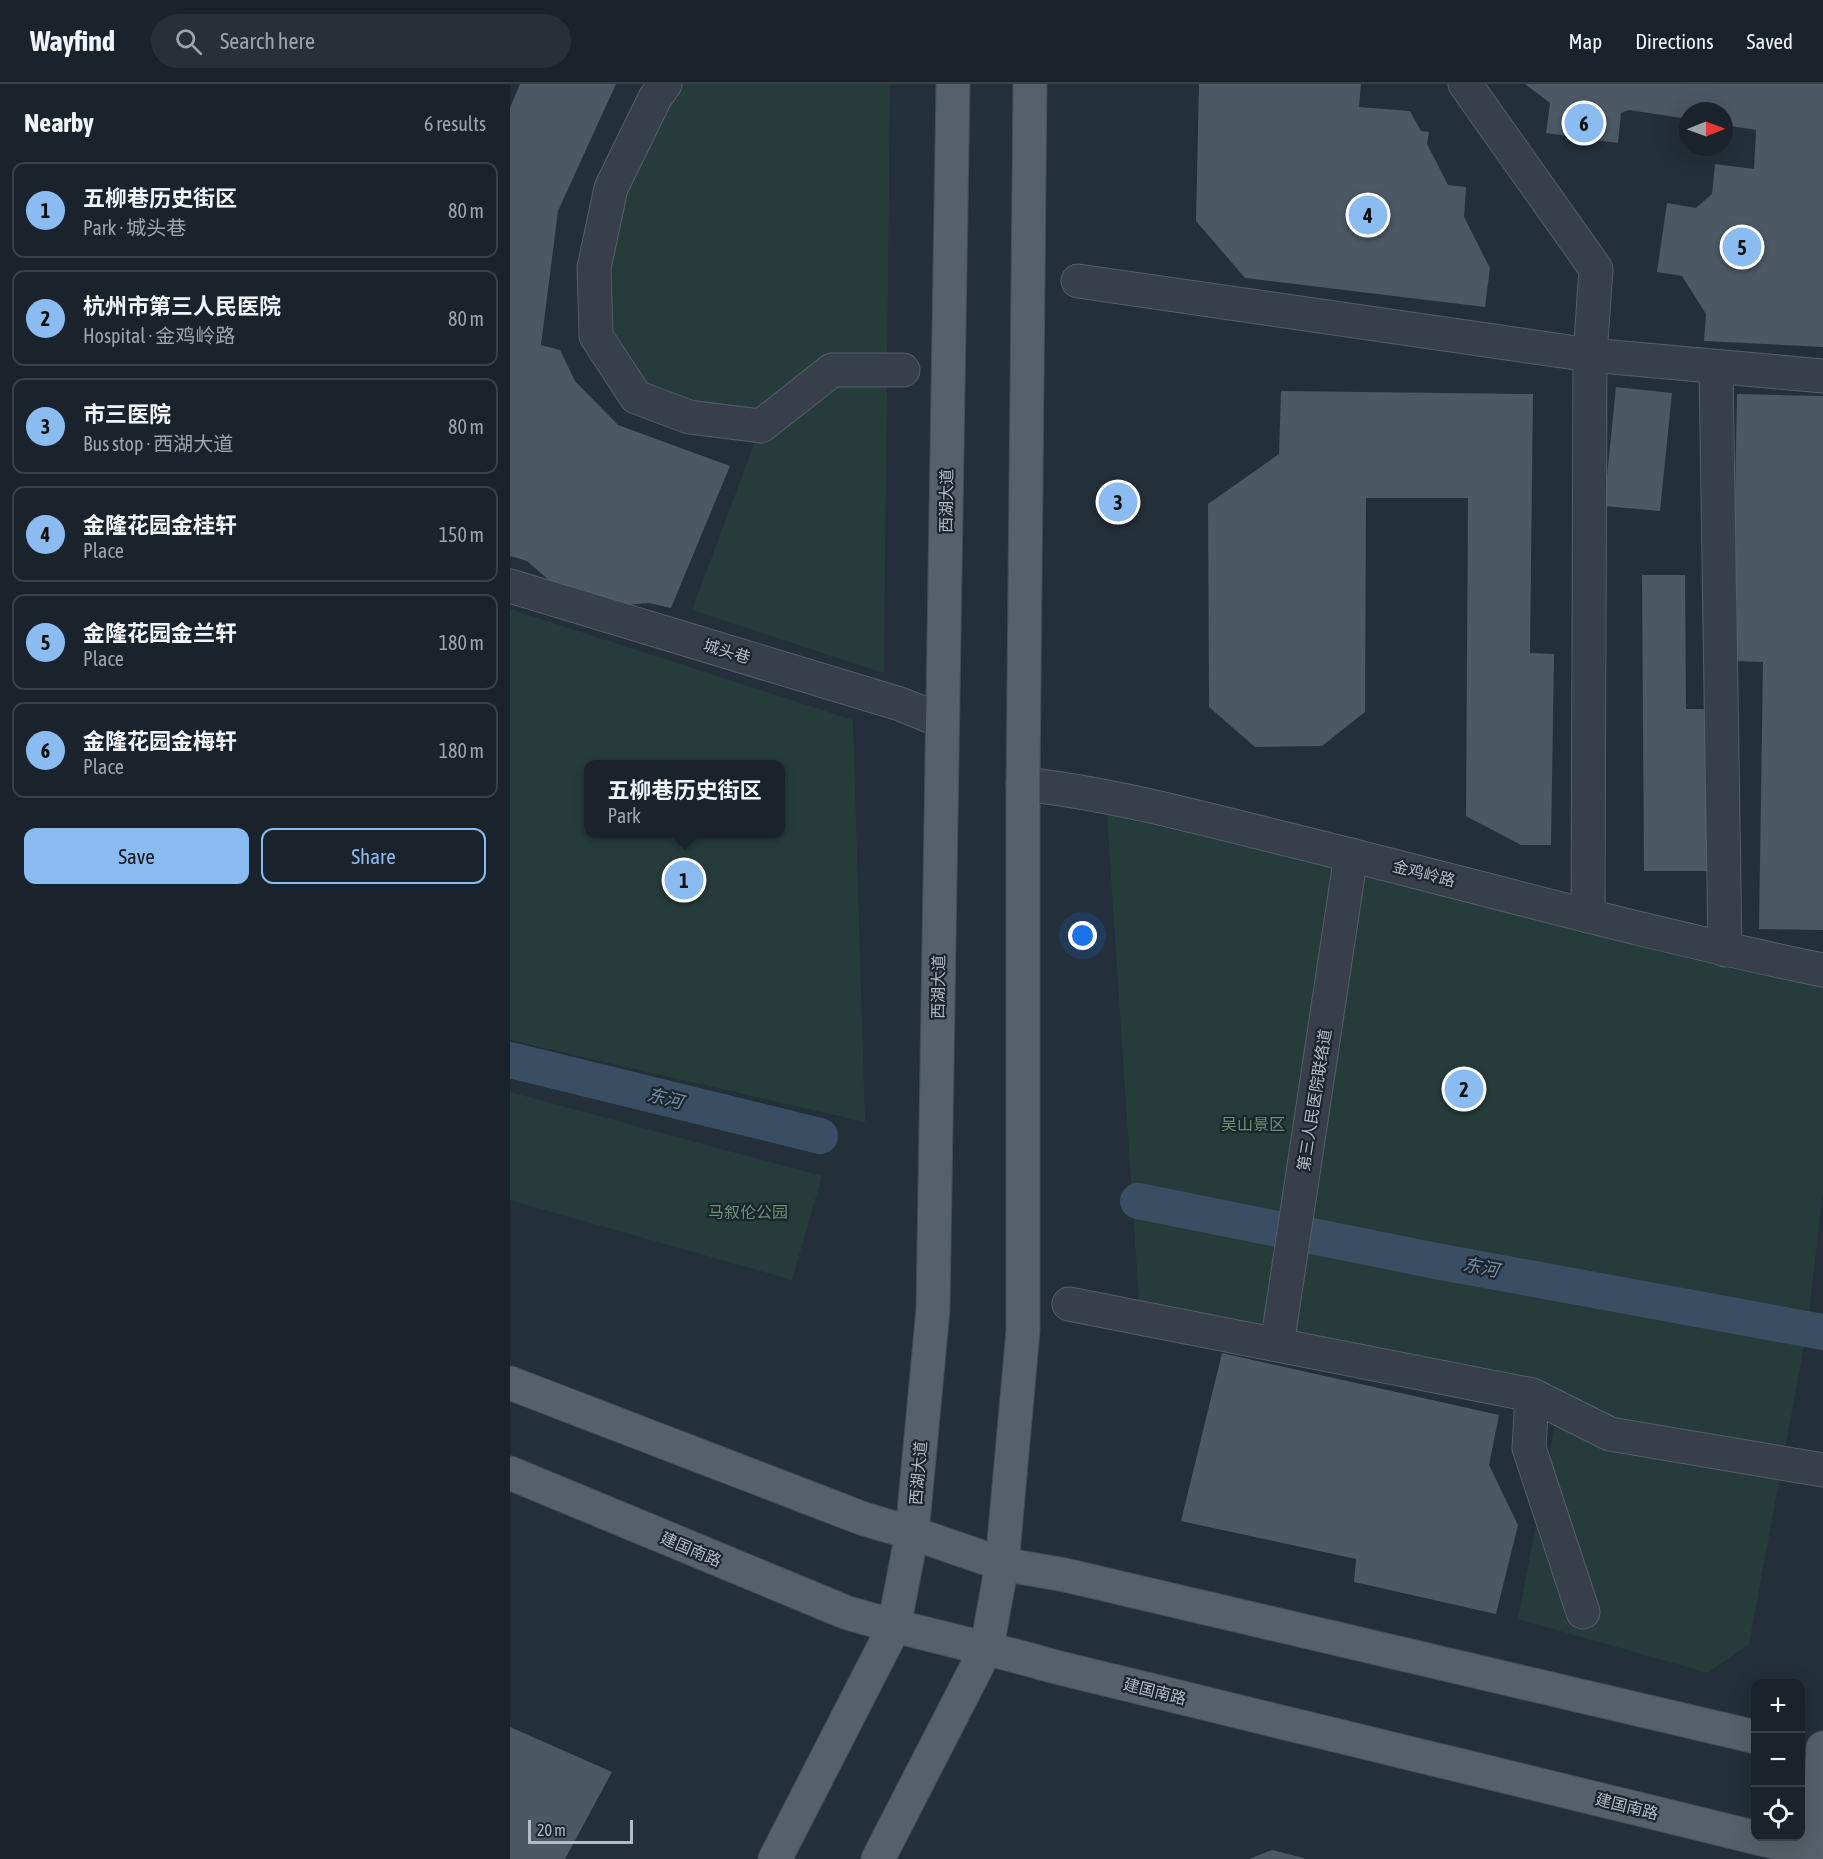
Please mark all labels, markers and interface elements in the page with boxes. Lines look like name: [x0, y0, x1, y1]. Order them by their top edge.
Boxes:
search box: [151, 14, 571, 68]
text: Wayfind: [30, 25, 115, 57]
icon: search: [172, 25, 205, 58]
text: Search here: [220, 28, 315, 54]
text: Map: [1568, 29, 1602, 53]
text: Directions: [1635, 29, 1714, 53]
text: Saved: [1747, 29, 1793, 53]
pin: 6: [1564, 100, 1604, 146]
north arrow: [1679, 102, 1733, 156]
text: Nearby: [24, 108, 94, 138]
text: 6 results: [424, 112, 486, 135]
text: 五柳巷历史街区: [83, 185, 237, 211]
pin: 4: [1348, 192, 1388, 238]
text: 1: [41, 199, 50, 222]
text: 80 m: [448, 199, 484, 222]
text: Park · 城头巷: [83, 216, 186, 239]
pin: 5: [1722, 224, 1762, 270]
text: 杭州市第三人民医院: [83, 293, 281, 319]
text: 2: [41, 307, 50, 330]
text: 80 m: [448, 307, 484, 330]
text: Hospital · 金鸡岭路: [83, 324, 235, 347]
text: 市三医院: [83, 401, 171, 427]
text: 3: [41, 415, 50, 438]
text: 80 m: [448, 415, 484, 438]
text: Bus stop · 西湖大道: [83, 432, 233, 455]
street label: 西湖大道: [936, 469, 956, 533]
pin: 3: [1098, 480, 1138, 524]
text: 金隆花园金桂轩: [83, 512, 237, 538]
text: 4: [41, 523, 50, 546]
text: 150 m: [439, 523, 484, 546]
text: Place: [83, 539, 124, 562]
text: 金隆花园金兰轩: [83, 620, 237, 646]
text: 5: [41, 631, 50, 654]
text: 180 m: [439, 631, 484, 654]
street label: 城头巷: [701, 635, 753, 667]
text: Place: [83, 647, 124, 670]
text: 金隆花园金梅轩: [83, 728, 237, 754]
text: 6: [41, 739, 50, 762]
text: 180 m: [439, 739, 484, 762]
text: Place: [83, 755, 124, 778]
popup: [584, 760, 785, 838]
text: 五柳巷历史街区: [607, 777, 762, 803]
text: Park: [607, 804, 641, 827]
button: Save: [24, 828, 249, 884]
button: Share: [261, 828, 486, 884]
street label: 金鸡岭路: [1391, 857, 1457, 889]
pin: 1: [664, 858, 704, 902]
your location: [1068, 921, 1097, 950]
street label: 西湖大道: [928, 955, 948, 1019]
street label: 第三人民医院联络道: [1294, 1027, 1334, 1173]
pin: 2: [1444, 1066, 1484, 1112]
water label: 东河: [645, 1083, 688, 1113]
park label: 吴山景区: [1221, 1115, 1285, 1133]
park label: 马叙伦公园: [708, 1203, 788, 1221]
water label: 东河: [1461, 1253, 1504, 1281]
street label: 西湖大道: [906, 1440, 930, 1506]
street label: 建国南路: [658, 1528, 724, 1570]
street label: 建国南路: [1122, 1675, 1188, 1707]
map controls: [1751, 1679, 1805, 1841]
button: +: [1751, 1679, 1805, 1733]
button: −: [1751, 1733, 1805, 1787]
button: locate: [1751, 1787, 1805, 1841]
street label: 建国南路: [1594, 1790, 1660, 1822]
scale bar: [528, 1817, 633, 1844]
text: 20 m: [537, 1821, 566, 1839]

